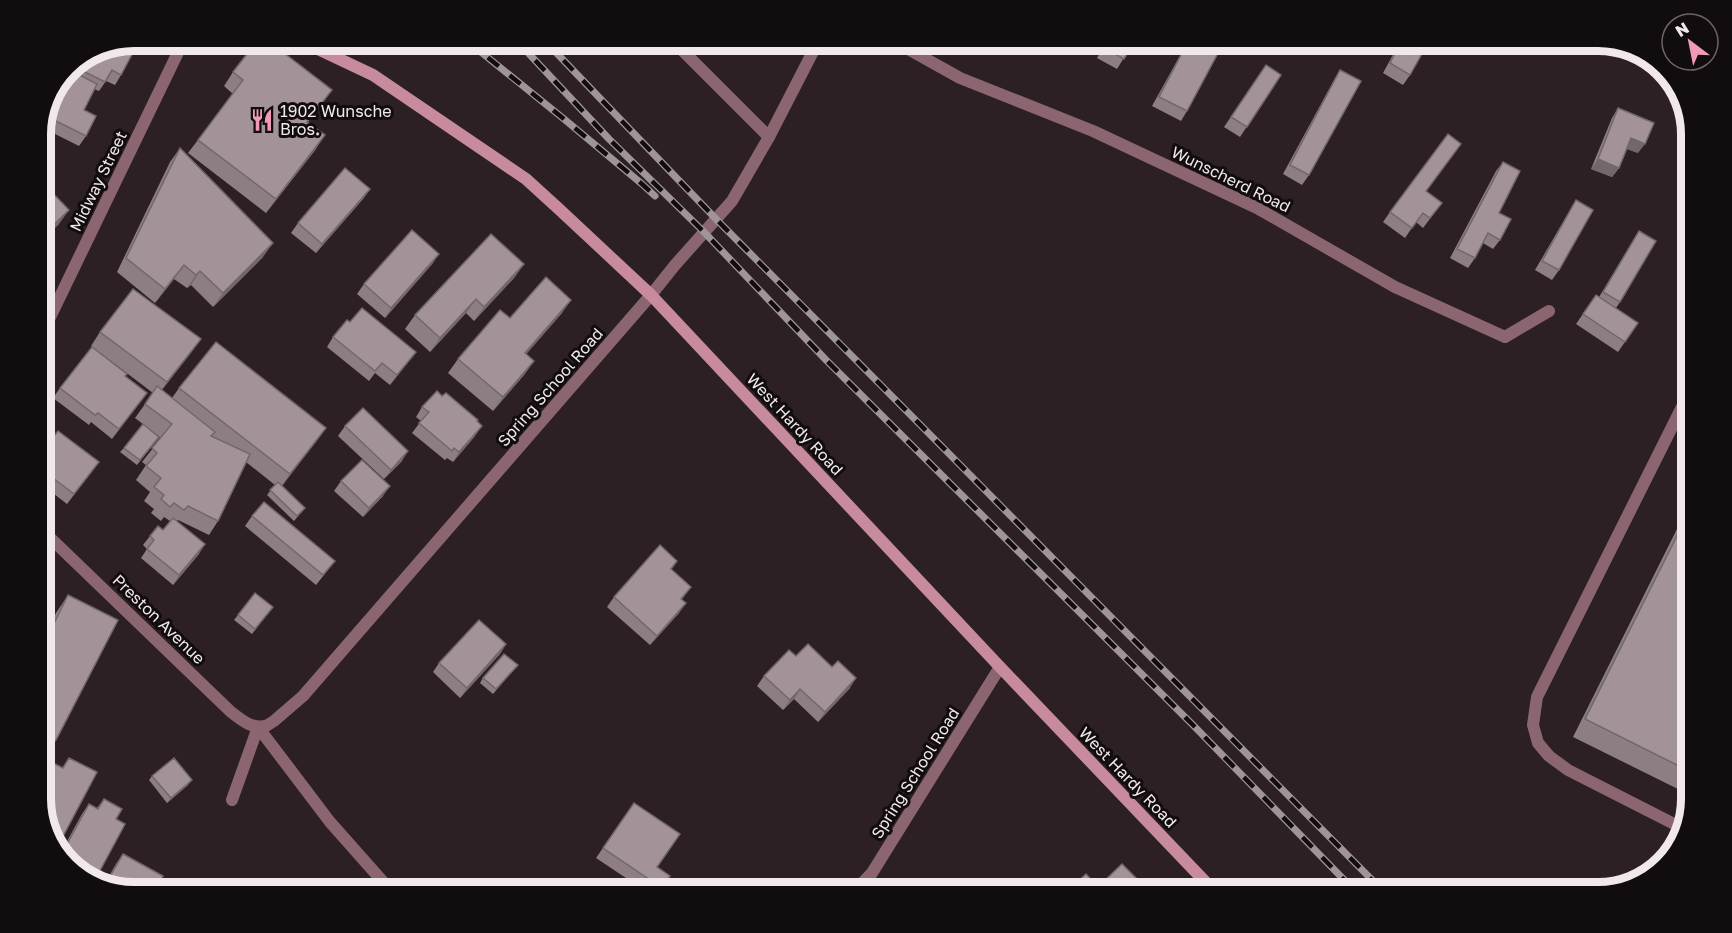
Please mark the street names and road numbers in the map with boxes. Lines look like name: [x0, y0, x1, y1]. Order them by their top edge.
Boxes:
street label: Midway Street: [65, 127, 131, 235]
street label: Wunscherd Road: [1168, 142, 1294, 216]
street label: Spring School Road: [493, 324, 607, 450]
street label: West Hardy Road: [743, 369, 847, 479]
street label: Preston Avenue: [109, 570, 209, 668]
street label: Spring School Road: [867, 704, 963, 842]
street label: West Hardy Road: [1075, 723, 1181, 831]

